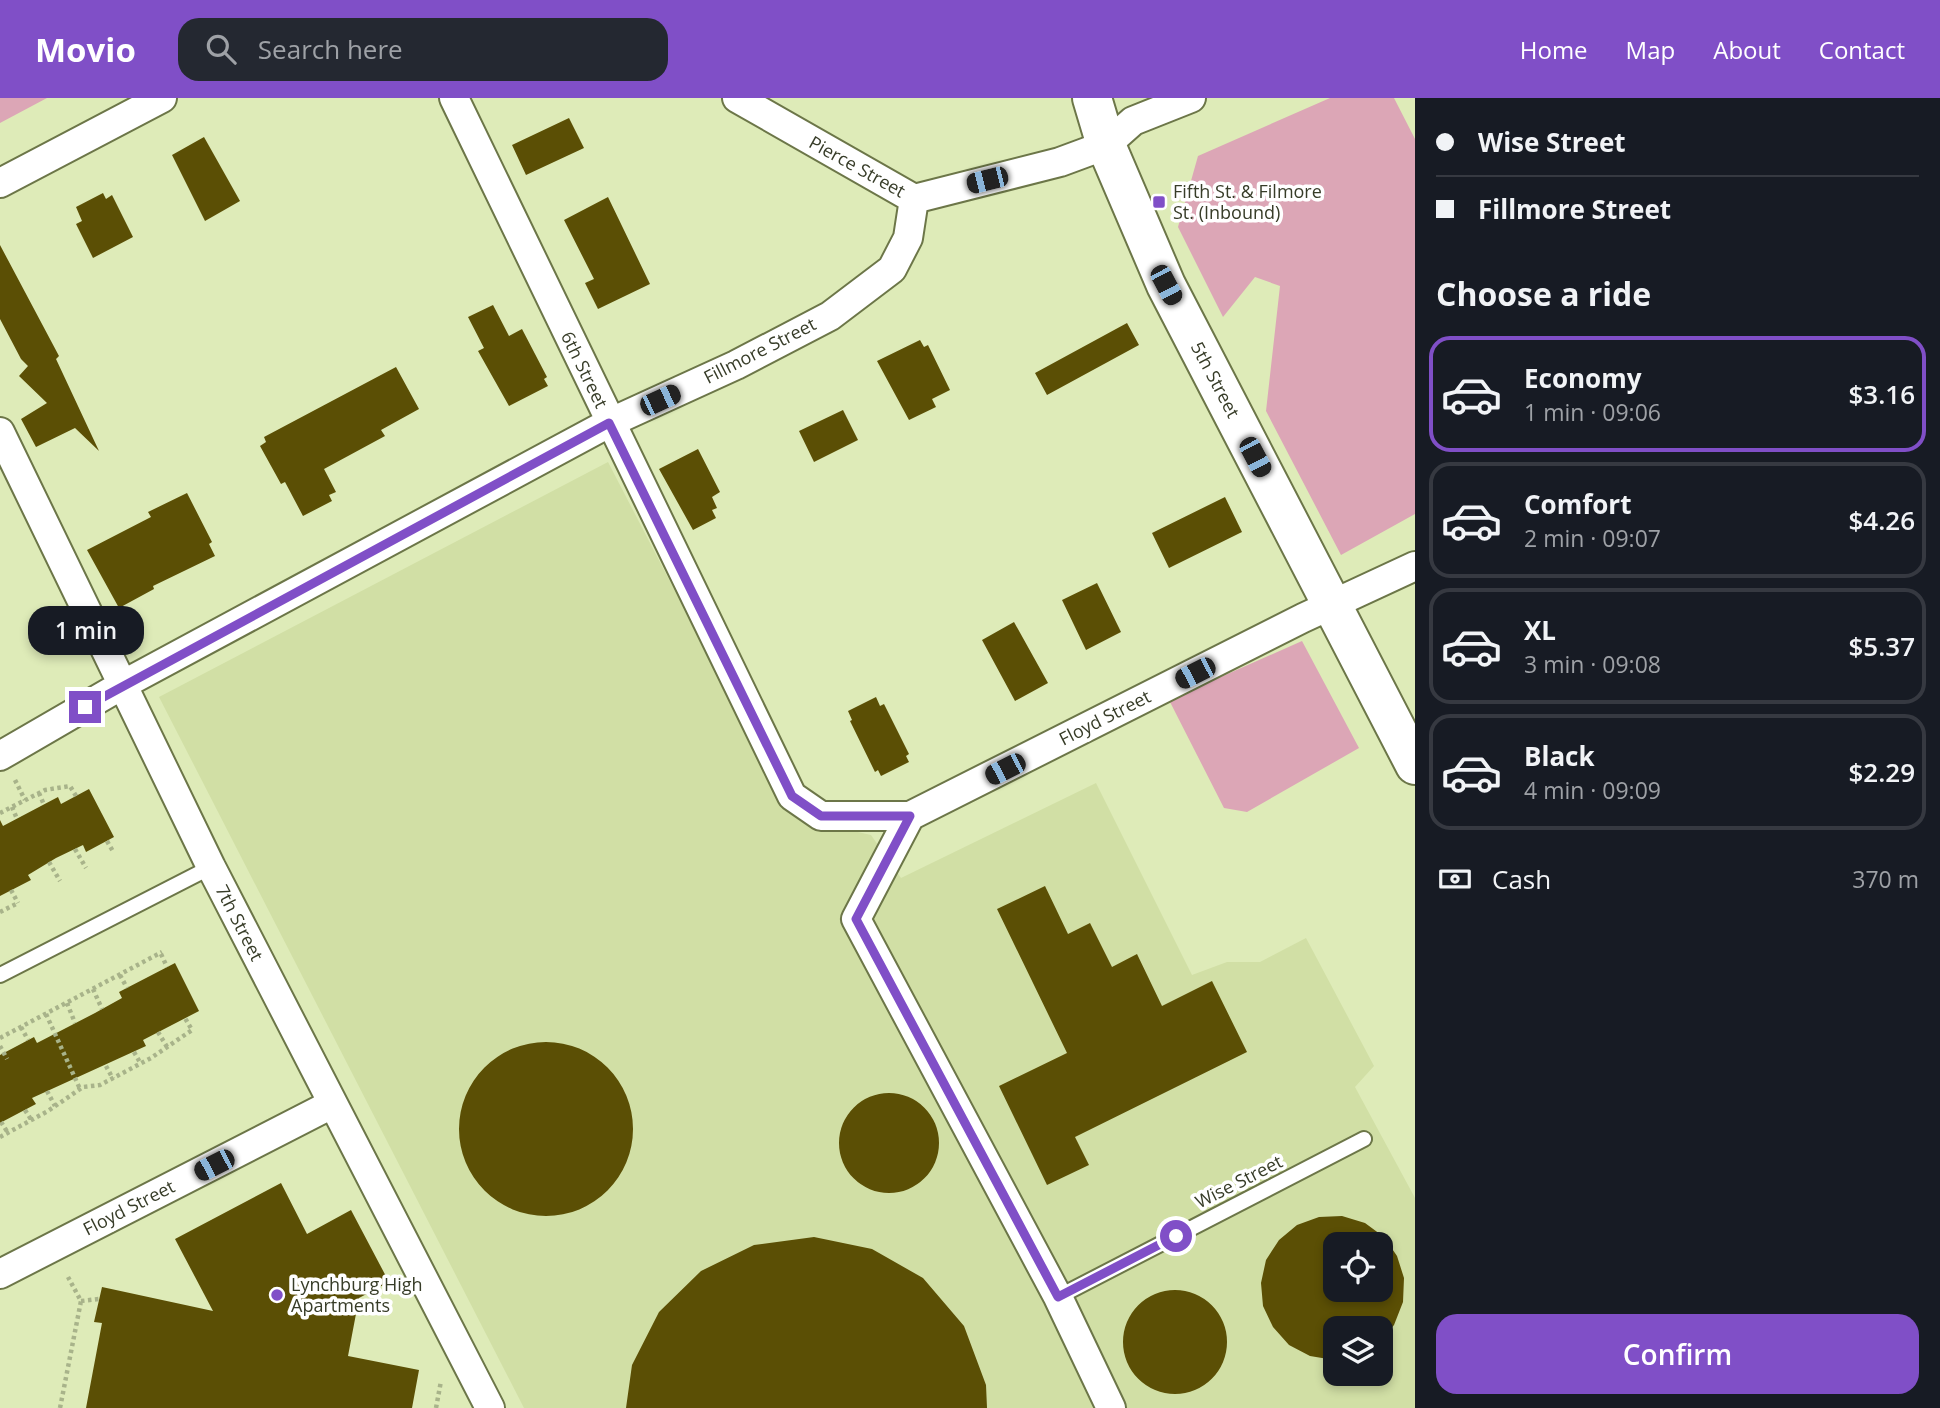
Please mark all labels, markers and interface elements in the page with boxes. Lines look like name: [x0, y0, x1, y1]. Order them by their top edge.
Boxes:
search box: [178, 18, 668, 81]
text: Movio: [35, 27, 136, 72]
icon: search: [202, 30, 240, 68]
text: Search here: [258, 31, 403, 67]
text: Home: [1520, 33, 1588, 66]
text: Map: [1626, 33, 1675, 66]
text: About: [1713, 33, 1781, 66]
text: Contact: [1819, 33, 1905, 66]
text: Wise Street: [1478, 124, 1626, 160]
street label: Pierce Street: [805, 130, 910, 202]
car: [965, 165, 1010, 195]
place label: Fifth St. & Filmore St. (Inbound): [1173, 179, 1322, 224]
text: Fillmore Street: [1478, 191, 1671, 227]
marker: Fifth St. & Filmore St. (Inbound): [1151, 194, 1167, 210]
car: [1147, 262, 1186, 308]
text: Choose a ride: [1436, 272, 1651, 315]
street label: Fillmore Street: [699, 312, 820, 389]
street label: 6th Street: [556, 327, 614, 412]
street label: 5th Street: [1186, 337, 1246, 422]
text: Economy: [1524, 360, 1642, 396]
icon: car: [1440, 363, 1503, 426]
text: $3.16: [1848, 376, 1915, 412]
car: [637, 382, 684, 418]
text: 1 min · 09:06: [1524, 396, 1661, 428]
car: [1236, 434, 1275, 480]
text: Comfort: [1524, 486, 1631, 522]
icon: car: [1440, 489, 1503, 552]
text: $4.26: [1848, 502, 1915, 538]
text: 2 min · 09:07: [1524, 522, 1661, 554]
callout: 1 min: [27, 606, 143, 654]
text: XL: [1524, 612, 1556, 648]
text: 1 min: [55, 614, 117, 646]
icon: car: [1440, 615, 1503, 678]
text: $5.37: [1848, 628, 1915, 664]
text: 3 min · 09:08: [1524, 648, 1661, 680]
car: [1172, 654, 1219, 692]
street label: Floyd Street: [1055, 684, 1154, 750]
route end: [69, 691, 101, 723]
text: Black: [1524, 738, 1595, 774]
icon: car: [1440, 741, 1503, 804]
car: [982, 750, 1029, 788]
text: $2.29: [1848, 754, 1915, 790]
text: 4 min · 09:09: [1524, 774, 1661, 806]
icon: cash: [1436, 860, 1474, 898]
text: Cash: [1492, 861, 1551, 897]
text: 370 m: [1852, 863, 1919, 895]
street label: 7th Street: [210, 880, 269, 965]
car: [191, 1146, 238, 1184]
street label: Wise Street: [1191, 1149, 1286, 1213]
street label: Floyd Street: [79, 1174, 178, 1240]
route start: [1160, 1220, 1192, 1252]
map controls: [1323, 1232, 1393, 1386]
button: locate: [1323, 1232, 1393, 1302]
place label: Lynchburg High Apartments: [291, 1272, 423, 1317]
marker: Lynchburg High Apartments: [269, 1287, 285, 1303]
button: Confirm: [1436, 1314, 1919, 1394]
button: layers: [1323, 1316, 1393, 1386]

